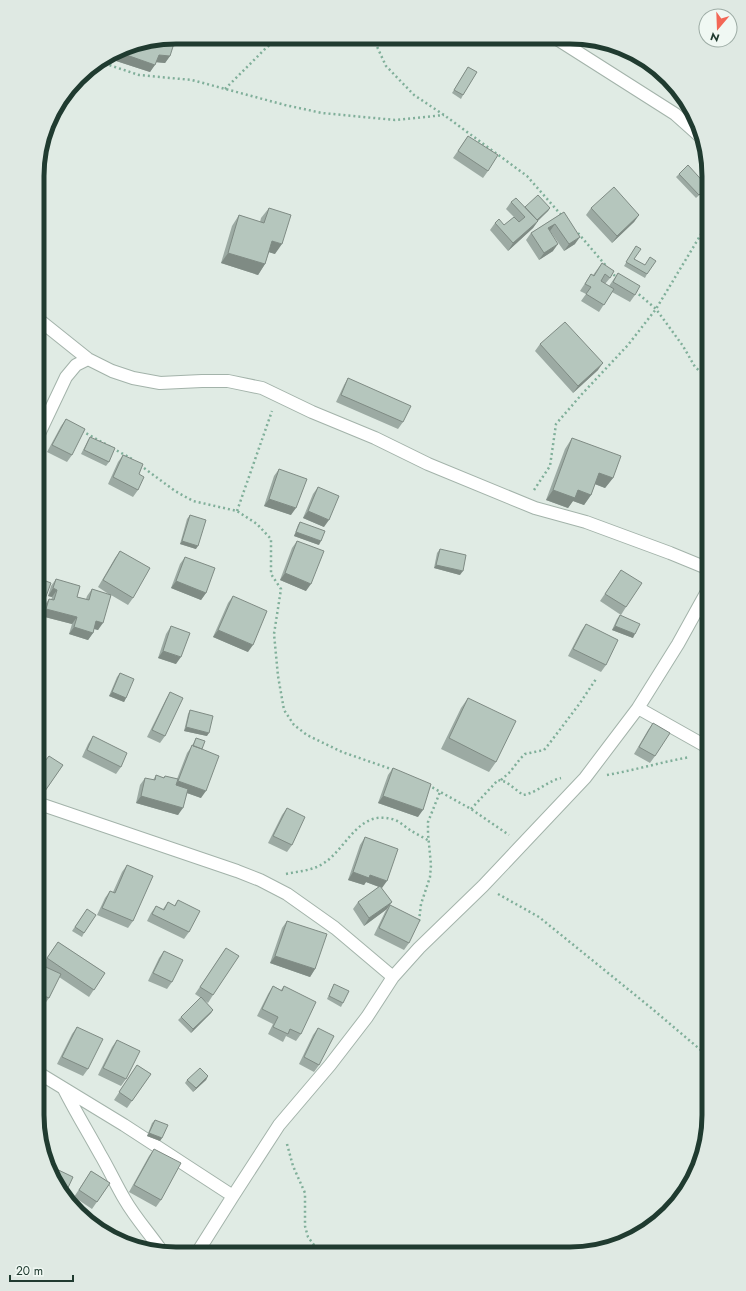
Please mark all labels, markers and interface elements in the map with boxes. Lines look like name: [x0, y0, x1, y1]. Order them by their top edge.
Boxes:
north arrow: [698, 8, 738, 48]
text: N: [708, 28, 721, 46]
scale bar: [10, 1257, 73, 1283]
text: 20 m: [16, 1262, 43, 1280]

